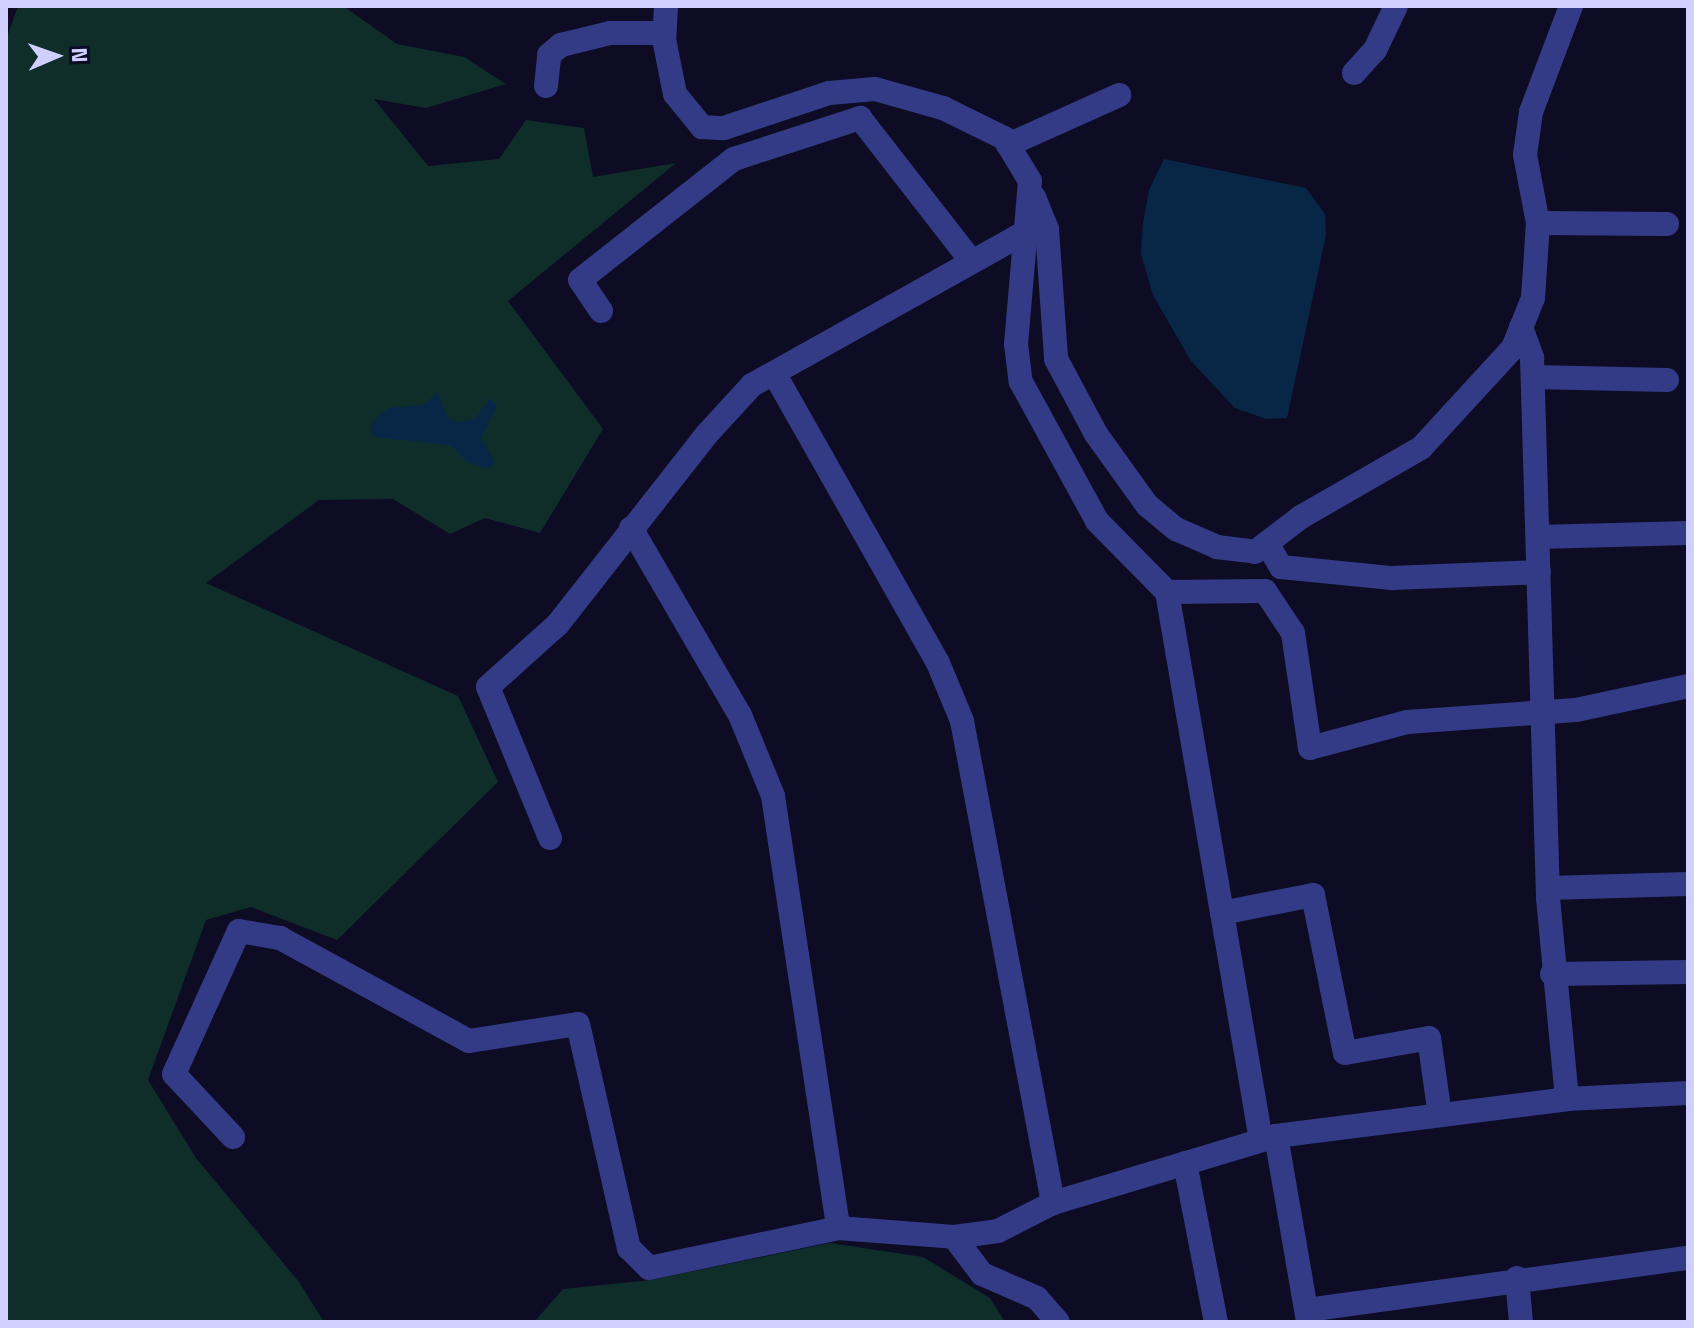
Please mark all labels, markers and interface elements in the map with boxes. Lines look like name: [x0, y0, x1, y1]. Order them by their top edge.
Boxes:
north arrow: [16, 16, 96, 96]
text: N: [63, 47, 97, 63]

